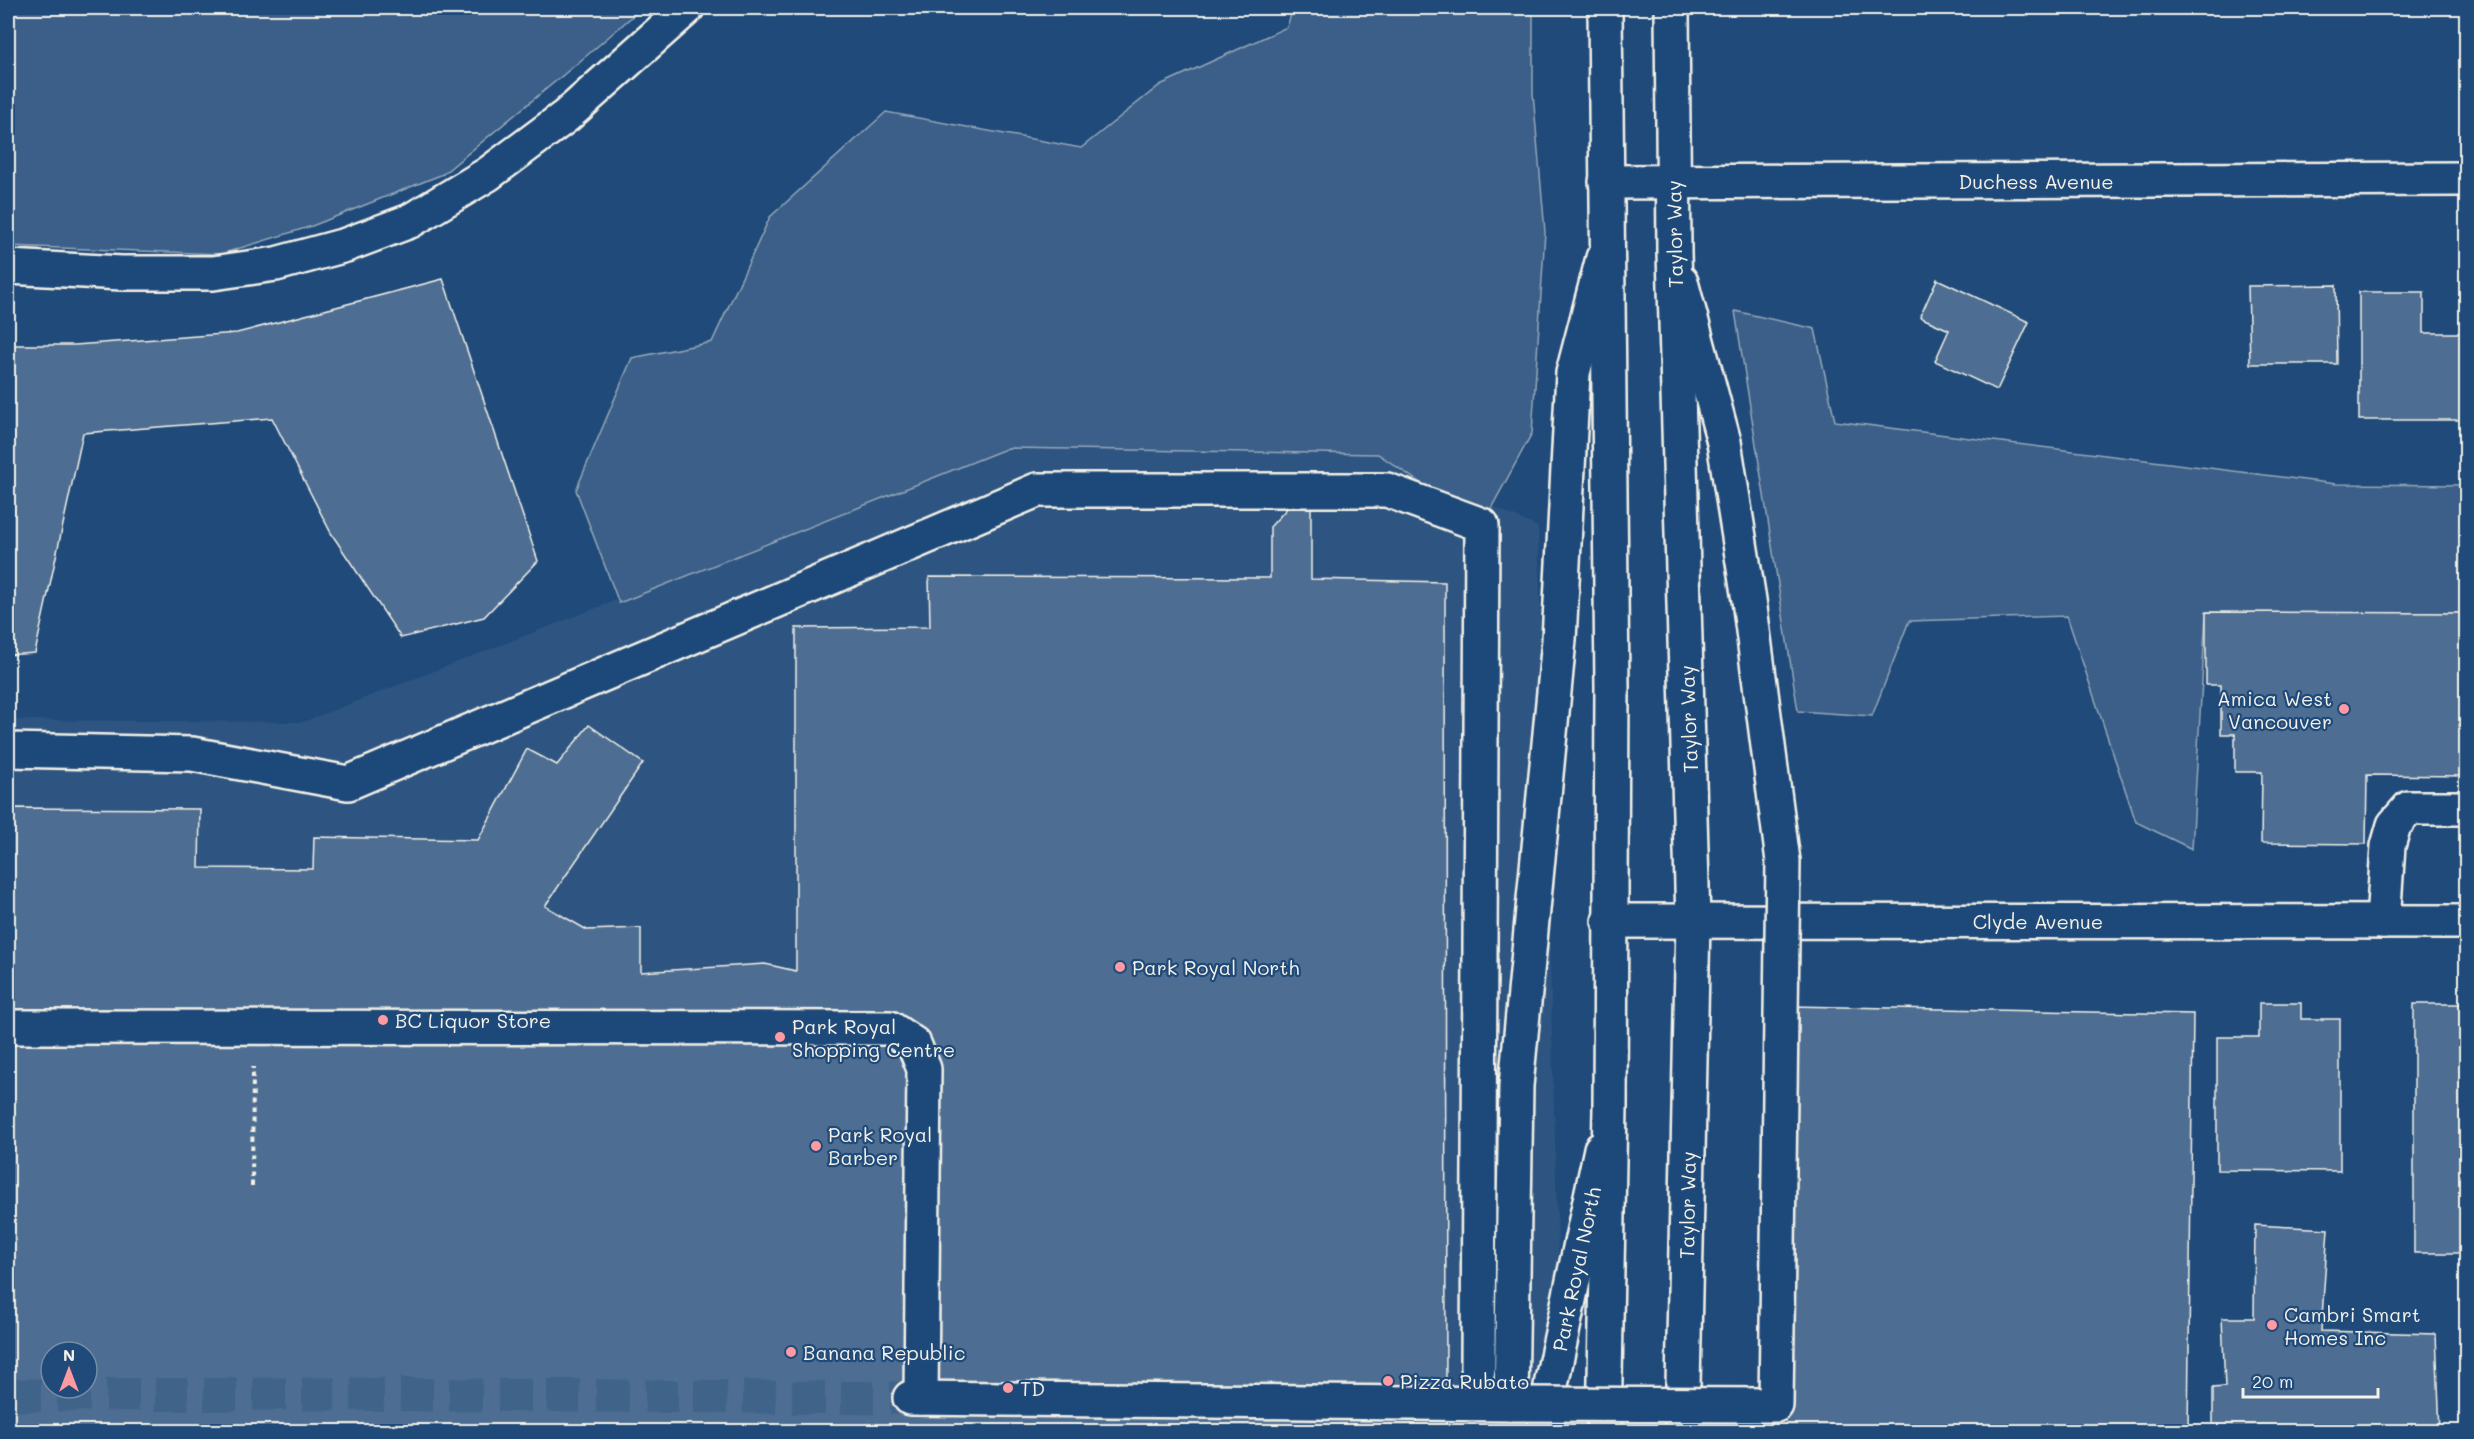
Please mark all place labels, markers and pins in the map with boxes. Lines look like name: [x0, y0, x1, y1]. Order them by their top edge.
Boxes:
place label: Amica West Vancouver: [2217, 685, 2332, 734]
marker: Amica West Vancouver: [2337, 702, 2351, 716]
place label: Park Royal North: [1132, 954, 1299, 980]
marker: Park Royal North: [1113, 960, 1127, 974]
place label: BC Liquor Store: [395, 1007, 551, 1033]
marker: BC Liquor Store: [376, 1013, 390, 1027]
place label: Park Royal Shopping Centre: [792, 1013, 955, 1062]
marker: Park Royal Shopping Centre: [773, 1030, 787, 1044]
place label: Park Royal Barber: [828, 1121, 932, 1170]
marker: Park Royal Barber: [809, 1139, 823, 1153]
place label: Cambri Smart Homes Inc: [2284, 1301, 2420, 1350]
marker: Cambri Smart Homes Inc: [2265, 1318, 2279, 1332]
place label: Banana Republic: [803, 1339, 965, 1365]
marker: Banana Republic: [784, 1345, 798, 1359]
place label: Pizza Rubato: [1400, 1368, 1529, 1394]
marker: Pizza Rubato: [1381, 1374, 1395, 1388]
place label: TD: [1020, 1375, 1045, 1401]
marker: TD: [1001, 1381, 1015, 1395]

